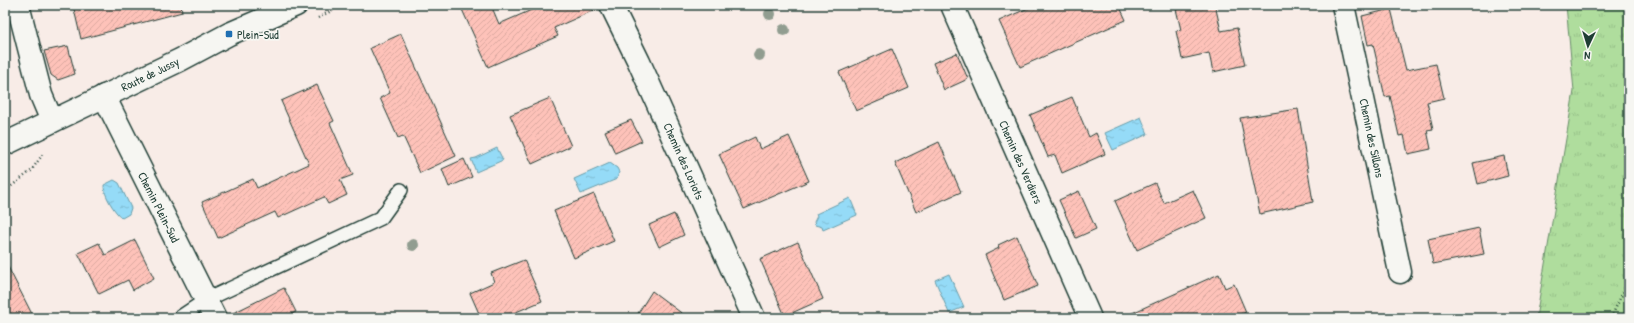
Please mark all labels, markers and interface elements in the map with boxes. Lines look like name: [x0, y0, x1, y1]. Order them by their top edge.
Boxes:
place label: Plein-Sud: [237, 26, 279, 43]
north arrow: [1568, 26, 1608, 66]
marker: Plein-Sud: [224, 29, 234, 39]
text: N: [1584, 49, 1591, 63]
street label: Route de Jussy: [118, 53, 182, 95]
street label: Chemin des Sillons: [1355, 97, 1389, 180]
street label: Chemin des Verdiers: [995, 118, 1047, 207]
street label: Chemin des Loriots: [659, 120, 709, 202]
street label: Chemin Plein-Sud: [134, 169, 184, 245]

